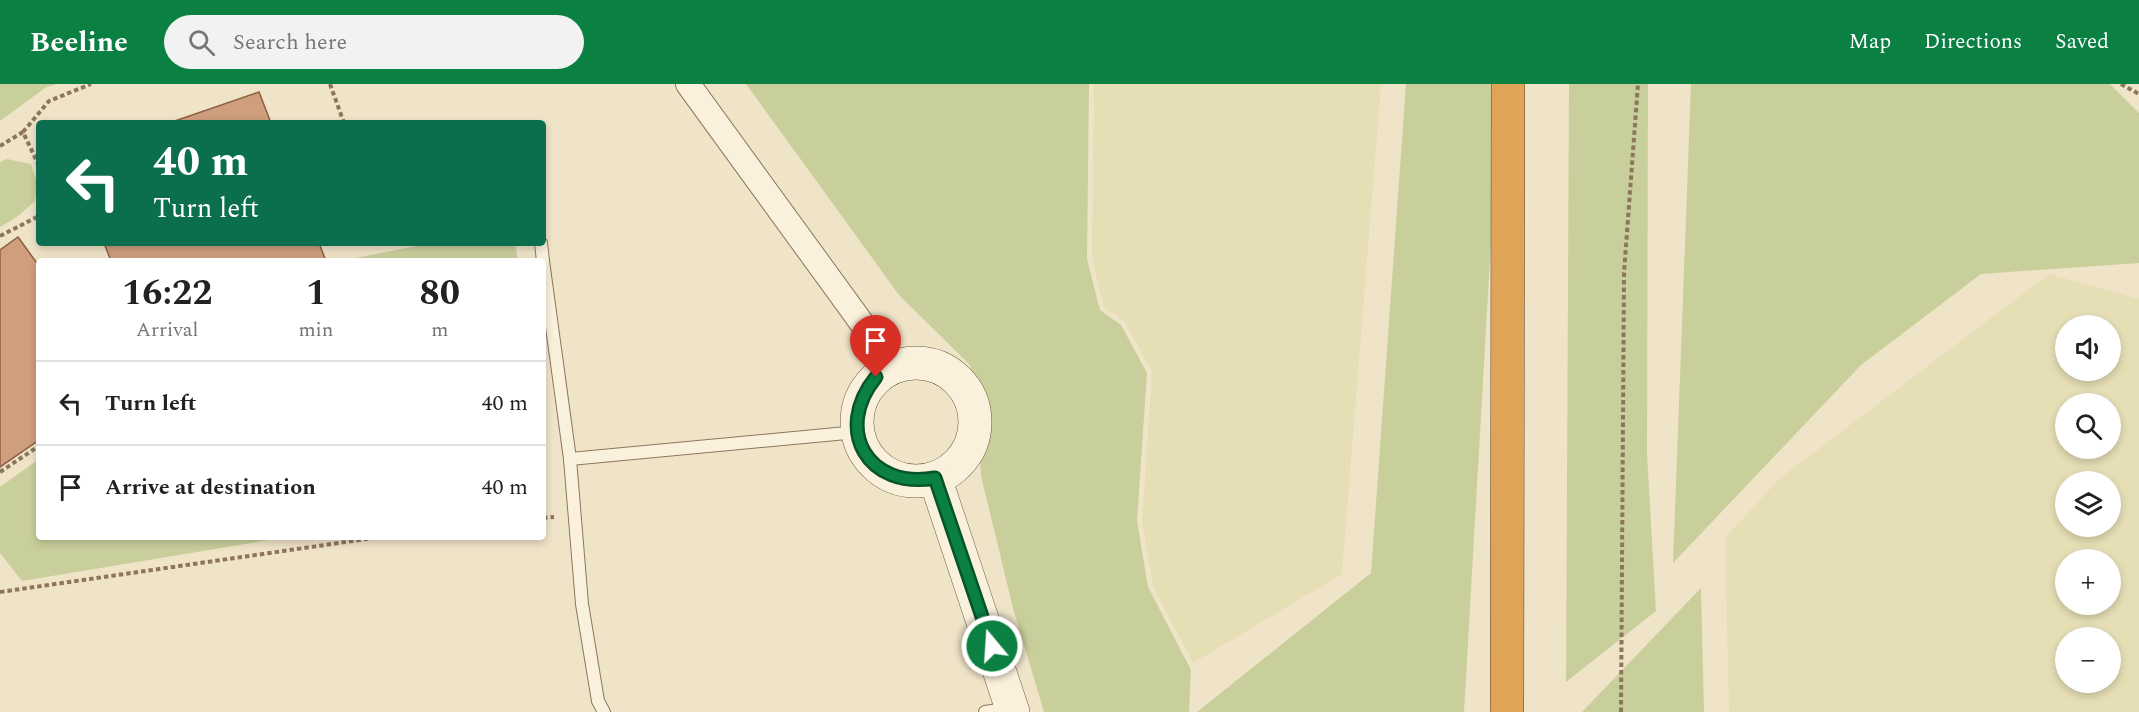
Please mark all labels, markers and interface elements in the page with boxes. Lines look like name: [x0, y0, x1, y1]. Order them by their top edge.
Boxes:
search box: [164, 15, 584, 69]
text: Beeline: [30, 21, 128, 64]
icon: search: [185, 26, 218, 59]
text: Search here: [233, 26, 347, 59]
text: Map: [1849, 26, 1891, 58]
text: Directions: [1924, 26, 2022, 58]
text: Saved: [2055, 26, 2109, 58]
text: 40 m: [153, 131, 248, 194]
icon: left: [54, 144, 132, 222]
text: Turn left: [153, 188, 259, 230]
text: 16:22: [122, 266, 212, 321]
text: 1: [306, 266, 326, 321]
text: 80: [420, 266, 460, 321]
text: Arrival: [136, 315, 198, 345]
text: min: [299, 315, 334, 345]
text: m: [431, 315, 448, 345]
pin: [850, 315, 901, 377]
map controls: [2055, 315, 2121, 693]
button: sound: [2055, 315, 2121, 381]
icon: arrive: [859, 324, 892, 357]
icon: left: [54, 387, 87, 420]
text: Turn left: [105, 387, 197, 420]
text: 40 m: [482, 387, 528, 420]
button: search: [2055, 393, 2121, 459]
icon: arrive: [54, 471, 87, 504]
text: Arrive at destination: [105, 471, 316, 504]
text: 40 m: [482, 471, 528, 504]
button: layers: [2055, 471, 2121, 537]
button: +: [2055, 549, 2121, 615]
position arrow: [960, 614, 1024, 678]
button: −: [2055, 627, 2121, 693]

